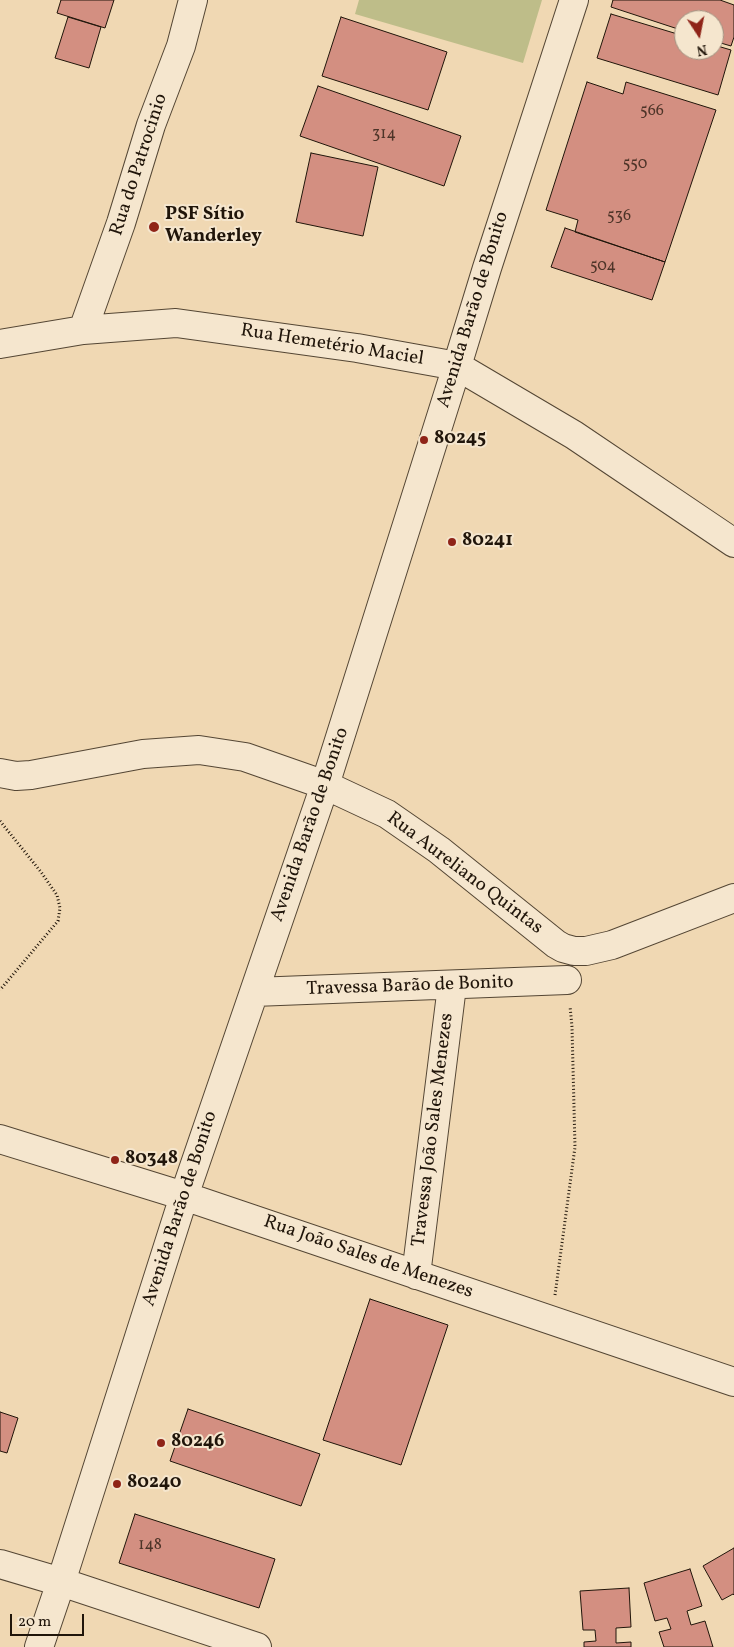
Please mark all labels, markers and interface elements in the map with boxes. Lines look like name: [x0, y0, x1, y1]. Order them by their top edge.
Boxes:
north arrow: [674, 10, 724, 60]
text: N: [695, 39, 709, 60]
street label: Rua do Patrocinio: [106, 91, 174, 239]
house number: 566: [640, 102, 664, 122]
house number: 314: [372, 125, 396, 145]
house number: 550: [623, 155, 647, 175]
place label: PSF Sítio Wanderley: [165, 205, 262, 249]
house number: 536: [607, 207, 631, 227]
street label: Avenida Barão de Bonito: [433, 209, 515, 411]
marker: PSF Sítio Wanderley: [147, 220, 161, 234]
house number: 504: [590, 257, 616, 277]
street label: Rua Hemetério Maciel: [239, 320, 425, 372]
place label: 80245: [434, 429, 486, 451]
marker: 80245: [418, 434, 430, 446]
place label: 80241: [462, 531, 513, 553]
marker: 80241: [446, 536, 458, 548]
street label: Avenida Barão de Bonito: [267, 725, 355, 925]
street label: Rua Aureliano Quintas: [381, 808, 547, 940]
street label: Travessa Barão de Bonito: [306, 972, 514, 1002]
street label: Travessa João Sales Menezes: [408, 1012, 460, 1248]
street label: Avenida Barão de Bonito: [139, 1109, 223, 1309]
place label: 80348: [125, 1149, 178, 1171]
marker: 80348: [109, 1154, 121, 1166]
street label: Rua João Sales de Menezes: [260, 1211, 476, 1305]
place label: 80246: [171, 1432, 225, 1454]
marker: 80246: [155, 1437, 167, 1449]
place label: 80240: [127, 1473, 182, 1495]
marker: 80240: [111, 1478, 123, 1490]
house number: 148: [138, 1536, 162, 1556]
scale bar: [12, 1604, 86, 1636]
text: 20 m: [18, 1612, 51, 1633]

